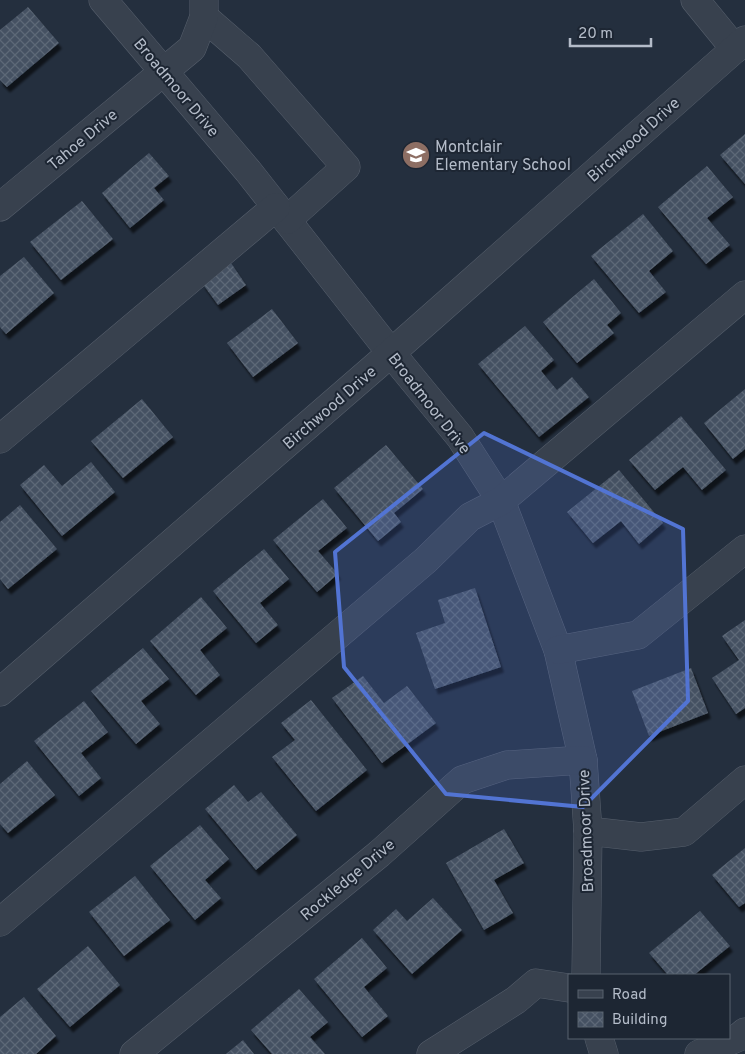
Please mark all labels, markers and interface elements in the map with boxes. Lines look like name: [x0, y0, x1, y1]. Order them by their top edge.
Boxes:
scale bar: [570, 15, 651, 47]
text: 20 m: [578, 25, 613, 44]
street label: Broadmoor Drive: [128, 35, 223, 142]
street label: Birchwood Drive: [584, 94, 685, 187]
street label: Tahoe Drive: [44, 105, 122, 176]
place label: Montclair Elementary School: [435, 138, 571, 176]
school or university icon: Montclair Elementary School: [401, 140, 431, 170]
street label: Broadmoor Drive: [383, 350, 474, 459]
street label: Birchwood Drive: [279, 362, 381, 455]
street label: Broadmoor Drive: [575, 769, 599, 893]
street label: Rockledge Drive: [297, 835, 400, 926]
legend: [568, 974, 730, 1039]
text: Road: [612, 986, 647, 1005]
text: Building: [612, 1011, 667, 1030]

